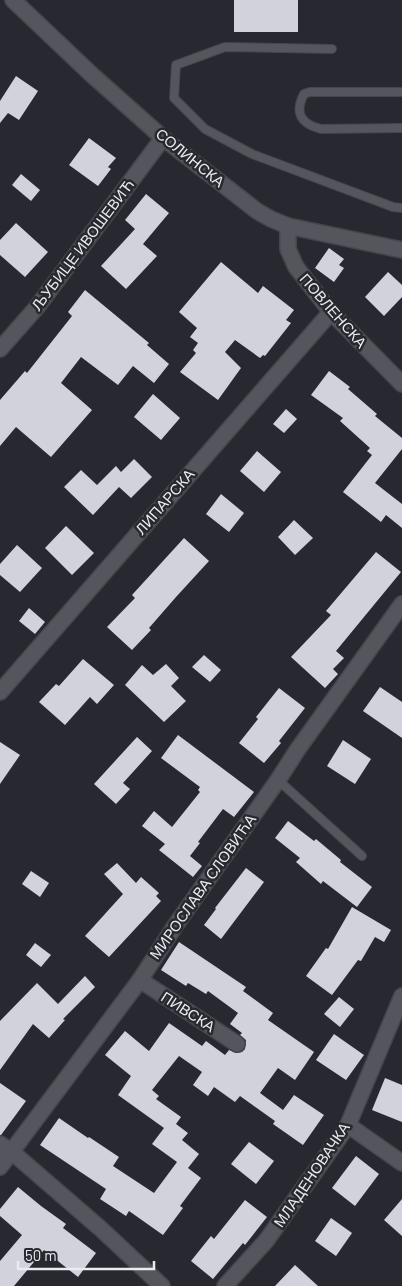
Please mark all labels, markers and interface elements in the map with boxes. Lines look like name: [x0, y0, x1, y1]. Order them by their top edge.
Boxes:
street label: СОЛИНСКА: [153, 124, 229, 190]
street label: ЉУБИЦЕ ИВОШЕВИЋ: [27, 175, 137, 313]
street label: ПОВЛЕНСКА: [297, 270, 371, 351]
street label: ЛИПАРСКА: [131, 465, 198, 538]
street label: МИРОСЛАВА СЛОВИЋА: [145, 811, 259, 962]
street label: ПИВСКА: [158, 987, 219, 1035]
street label: МЛАДЕНОВАЧКА: [269, 1119, 353, 1230]
scale bar: [18, 1238, 154, 1270]
text: 50 m: [25, 1246, 57, 1264]

